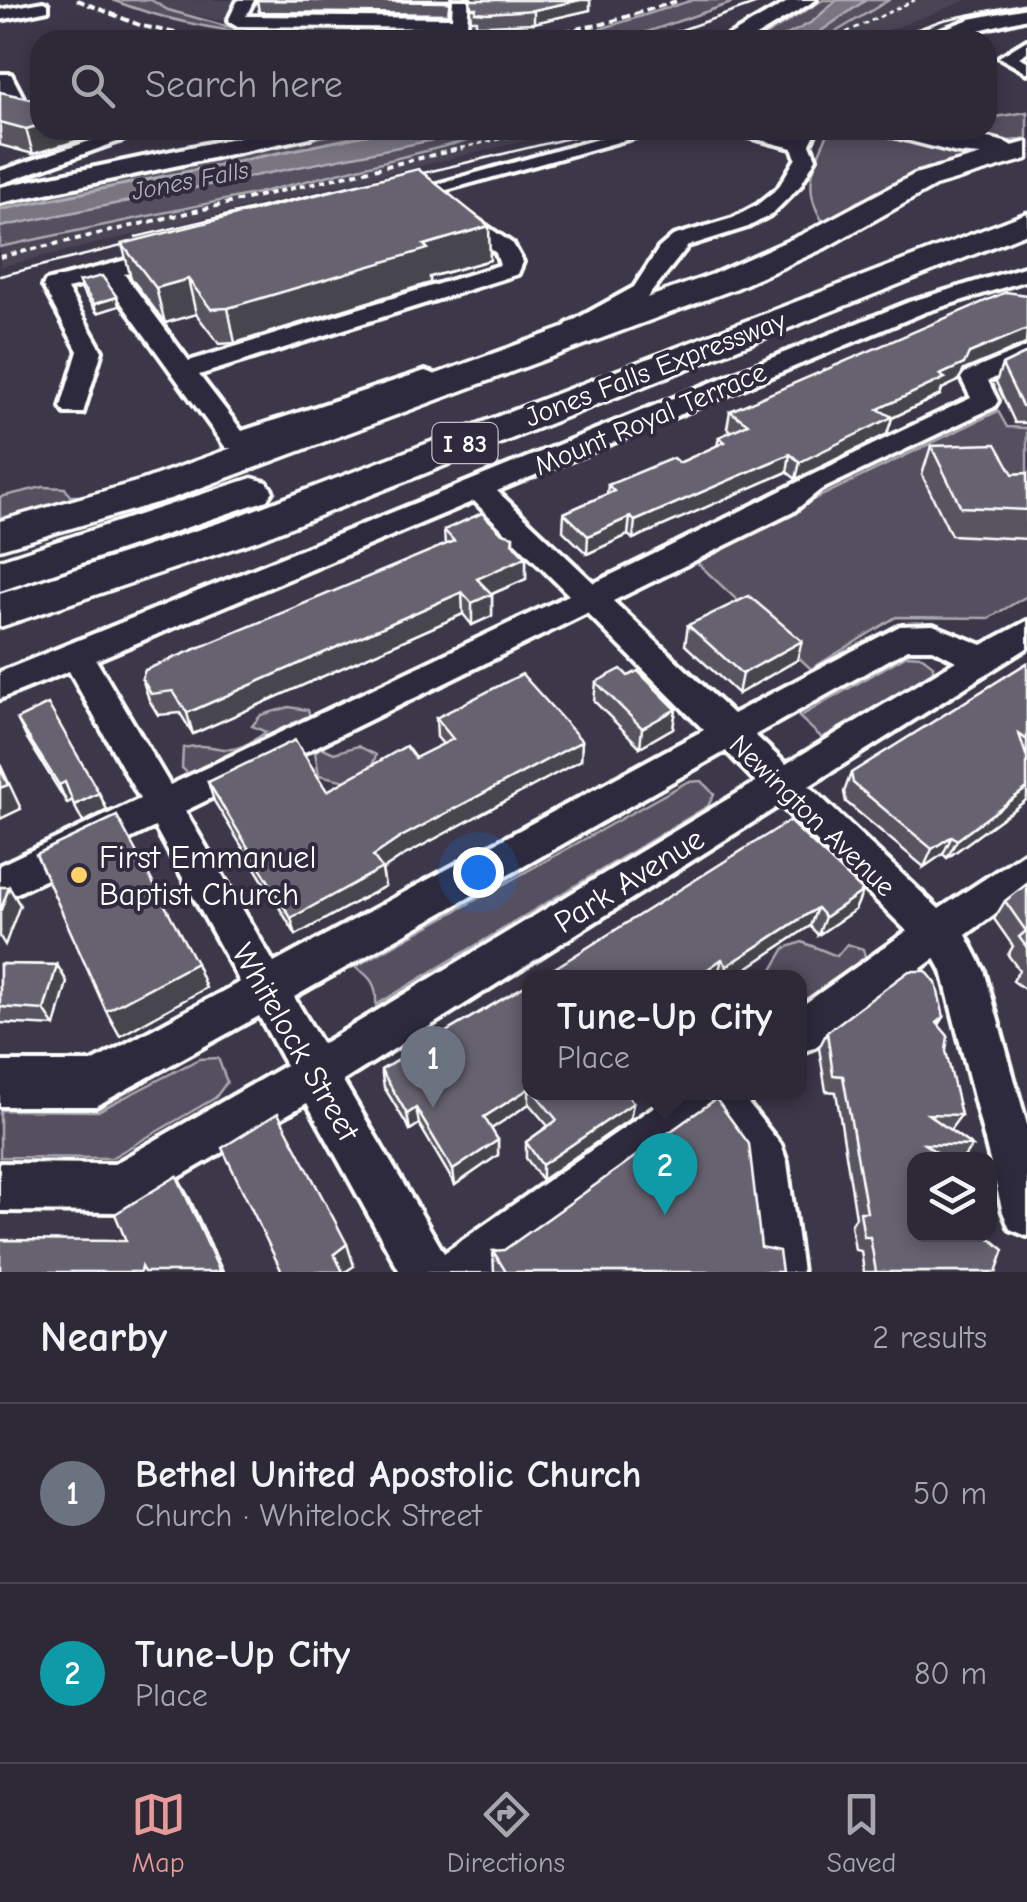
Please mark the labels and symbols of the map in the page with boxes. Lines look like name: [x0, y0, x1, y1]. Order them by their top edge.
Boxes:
water label: Jones Falls: [128, 155, 251, 206]
street label: Jones Falls Expressway: [521, 304, 791, 433]
street label: Mount Royal Terrace: [530, 356, 771, 482]
road number: I 83: [432, 423, 498, 463]
street label: Newington Avenue: [723, 728, 902, 903]
street label: Park Avenue: [548, 820, 711, 941]
place label: First Emmanuel Baptist Church: [99, 839, 316, 913]
your location: [453, 847, 504, 898]
marker: First Emmanuel Baptist Church: [68, 864, 90, 886]
street label: Whitelock Street: [224, 937, 368, 1148]
pin: 1: [400, 1026, 466, 1108]
pin: 2: [632, 1132, 698, 1215]

